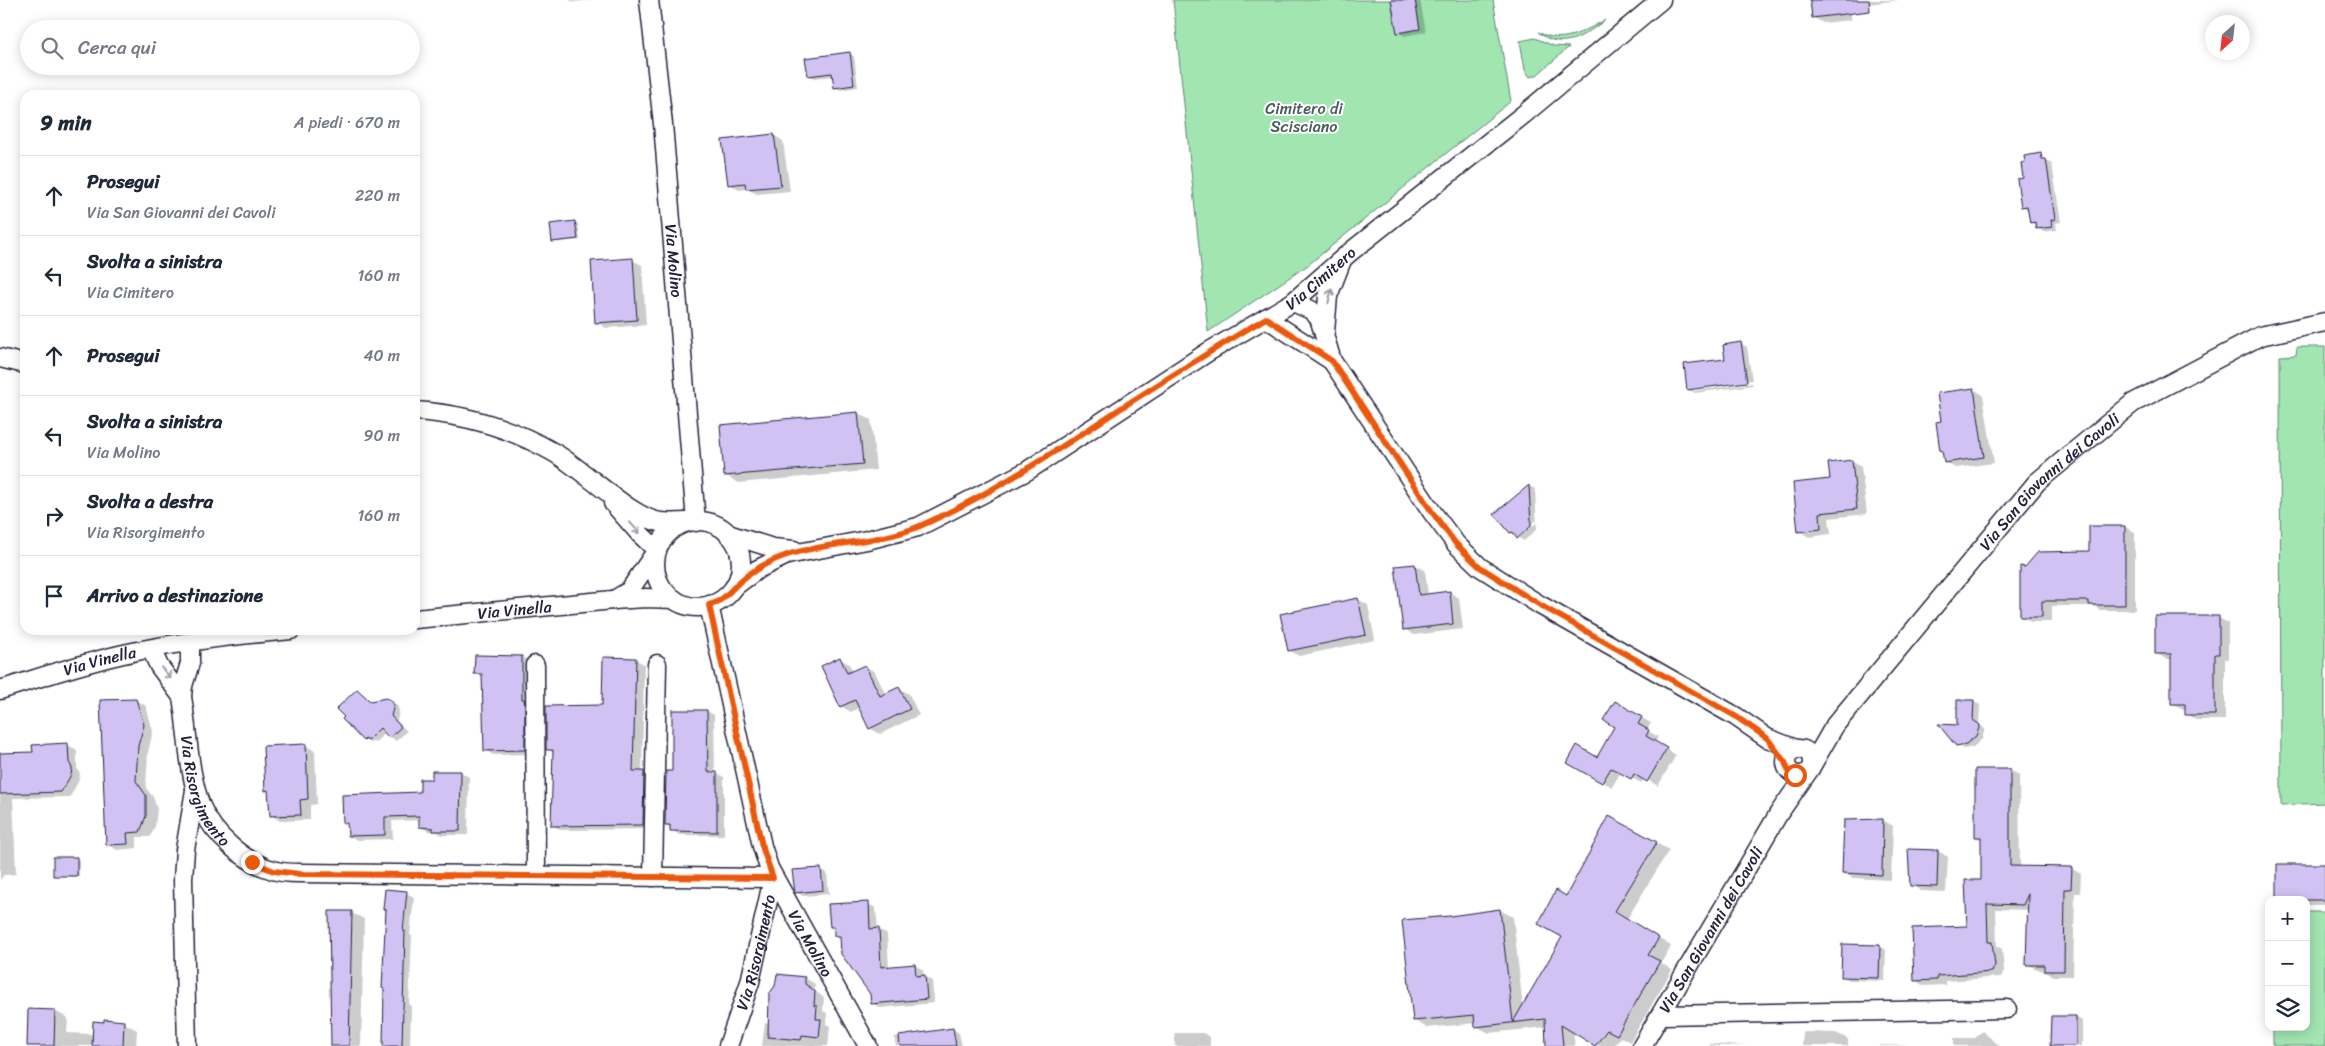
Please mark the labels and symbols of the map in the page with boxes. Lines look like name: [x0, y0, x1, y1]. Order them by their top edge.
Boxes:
north arrow: [2205, 15, 2250, 60]
park label: Cimitero di Scisciano: [1265, 94, 1343, 141]
street label: Via Molino: [656, 223, 691, 299]
street label: Via Cimitero: [1280, 239, 1363, 319]
one-way arrow: [1326, 288, 1335, 304]
street label: Via San Giovanni dei Cavoli: [1972, 405, 2127, 557]
one-way arrow: [629, 521, 640, 534]
street label: Via Vinella: [476, 592, 554, 628]
street label: Via Vinella: [60, 637, 140, 684]
one-way arrow: [160, 667, 171, 680]
street label: Via Risorgimento: [172, 734, 238, 854]
route start: [1784, 764, 1807, 787]
street label: Via San Giovanni dei Cavoli: [1650, 841, 1772, 1019]
route end: [241, 851, 264, 874]
street label: Via Risorgimento: [727, 892, 784, 1014]
street label: Via Molino: [780, 904, 841, 983]

